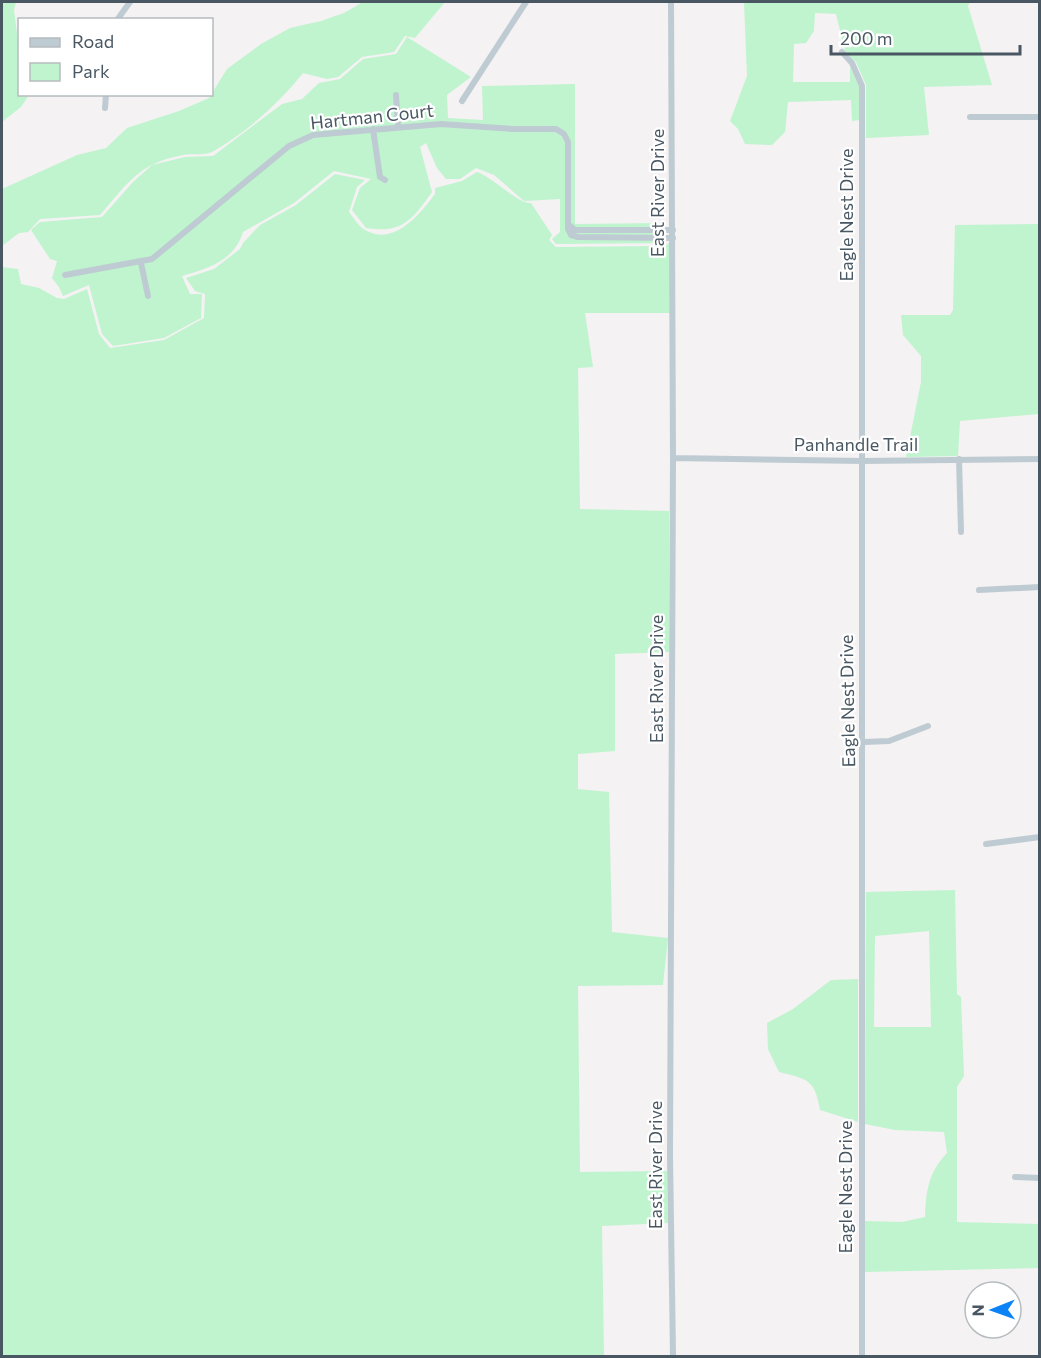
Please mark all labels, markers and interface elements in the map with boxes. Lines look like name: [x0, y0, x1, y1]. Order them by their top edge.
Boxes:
legend: [18, 18, 213, 96]
scale bar: [831, 18, 1020, 56]
text: 200 m: [840, 27, 893, 49]
text: Road: [72, 30, 114, 52]
text: Park: [72, 60, 110, 82]
street label: Hartman Court: [309, 99, 435, 133]
street label: East River Drive: [646, 129, 668, 257]
street label: Eagle Nest Drive: [835, 149, 857, 281]
street label: Panhandle Trail: [794, 433, 918, 455]
street label: East River Drive: [645, 615, 667, 743]
street label: Eagle Nest Drive: [835, 634, 859, 768]
street label: East River Drive: [644, 1101, 666, 1229]
street label: Eagle Nest Drive: [834, 1121, 856, 1253]
north arrow: [963, 1280, 1023, 1340]
text: N: [968, 1304, 987, 1316]

